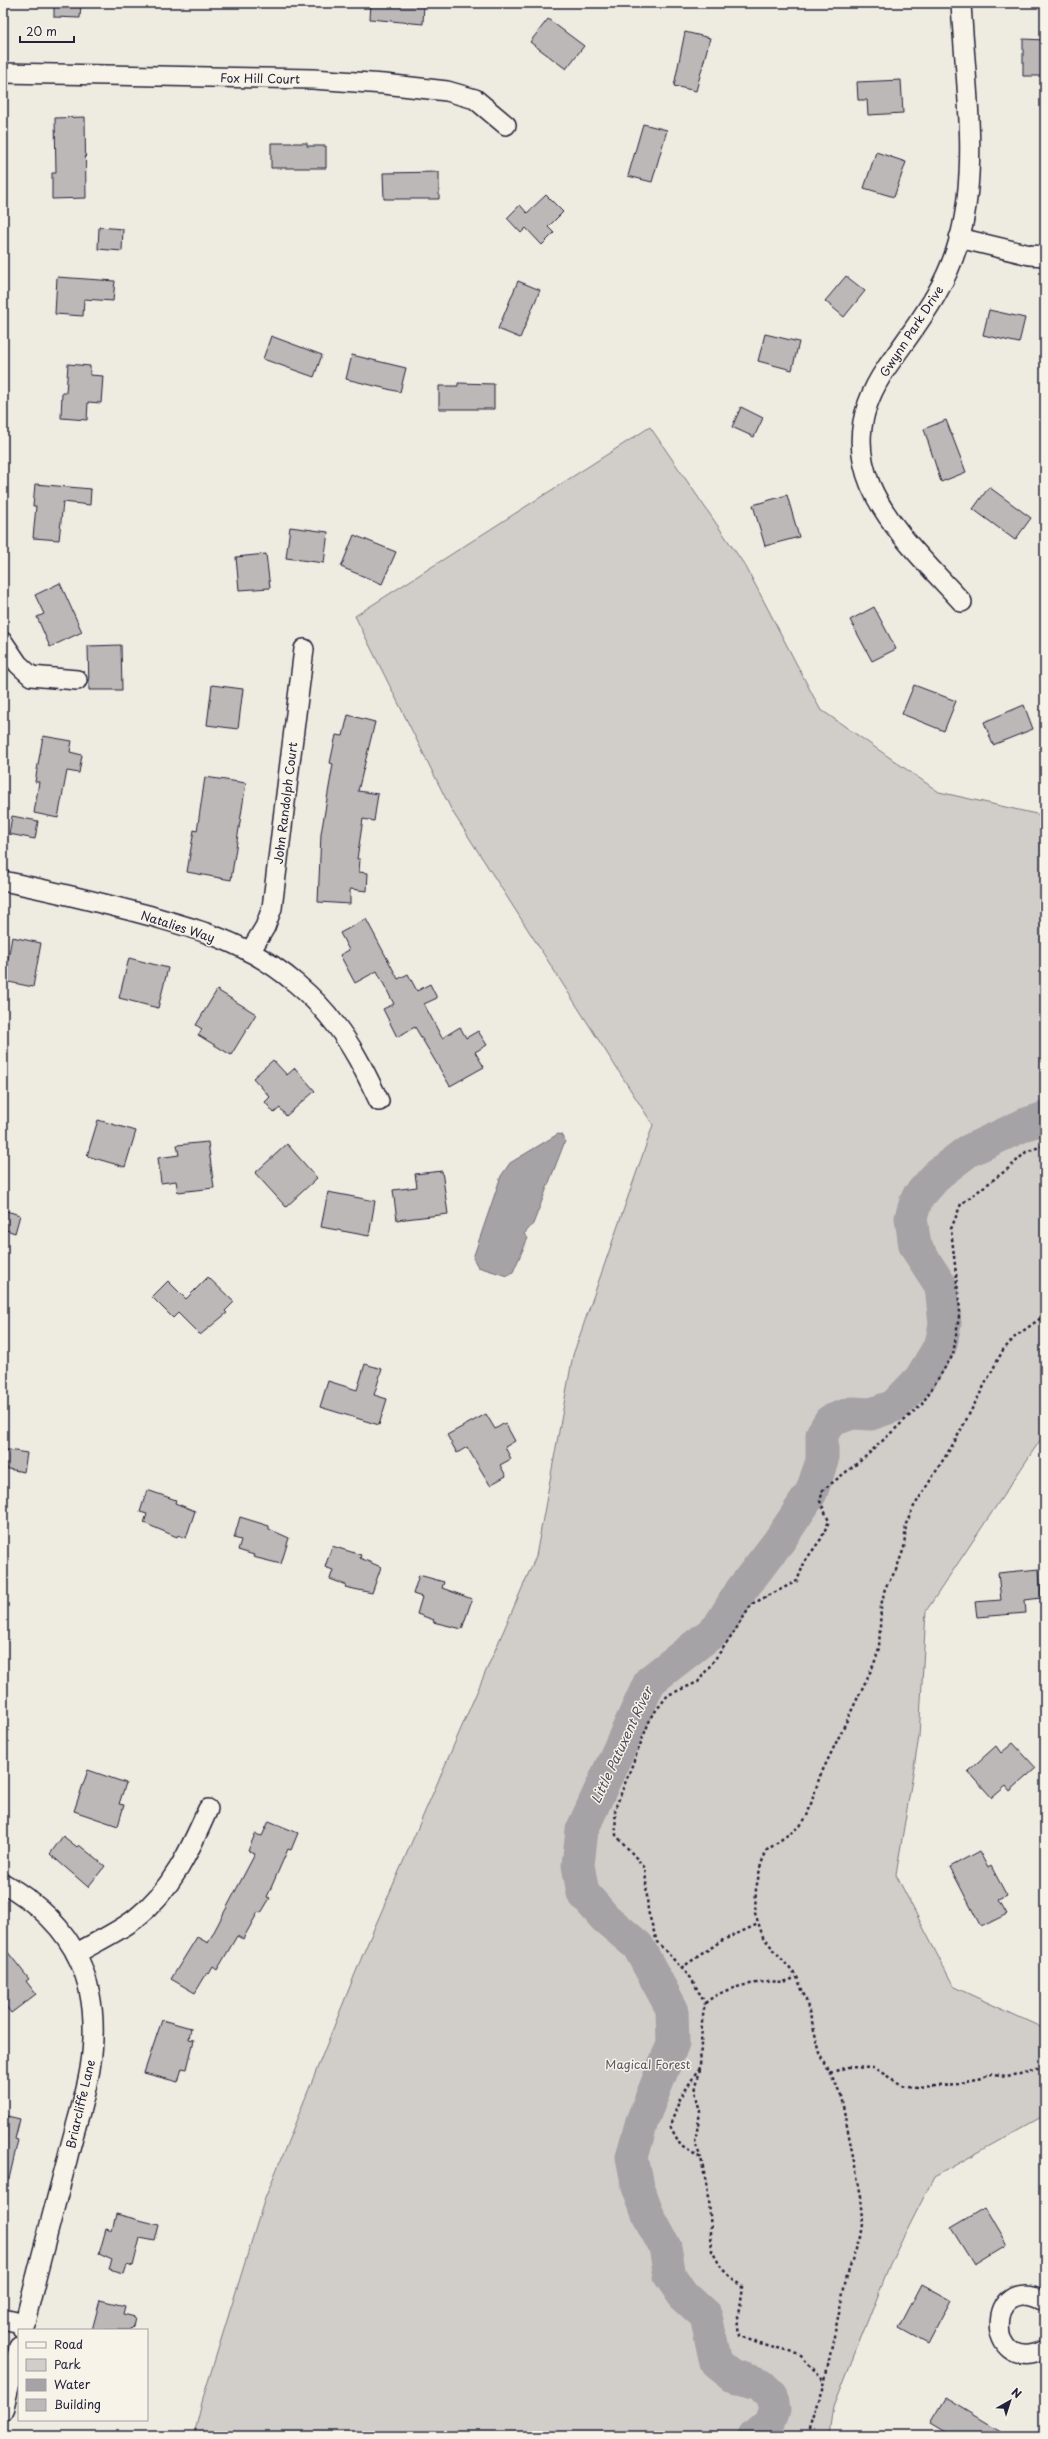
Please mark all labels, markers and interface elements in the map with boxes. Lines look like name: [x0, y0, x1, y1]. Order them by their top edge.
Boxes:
scale bar: [20, 18, 74, 44]
text: 20 m: [26, 22, 57, 40]
street label: Fox Hill Court: [220, 68, 300, 88]
street label: Gwynn Park Drive: [875, 282, 947, 380]
street label: John Randolph Court: [269, 741, 301, 865]
street label: Natalies Way: [139, 906, 217, 946]
water label: Little Patuxent River: [586, 1682, 657, 1806]
park label: Magical Forest: [605, 2055, 691, 2073]
street label: Briarcliffe Lane: [61, 2058, 99, 2150]
legend: [18, 2329, 148, 2421]
text: Road: [54, 2335, 83, 2353]
text: Park: [54, 2355, 81, 2373]
text: Water: [54, 2375, 91, 2393]
north arrow: [990, 2381, 1030, 2421]
text: N: [1008, 2383, 1026, 2402]
text: Building: [54, 2395, 101, 2413]

